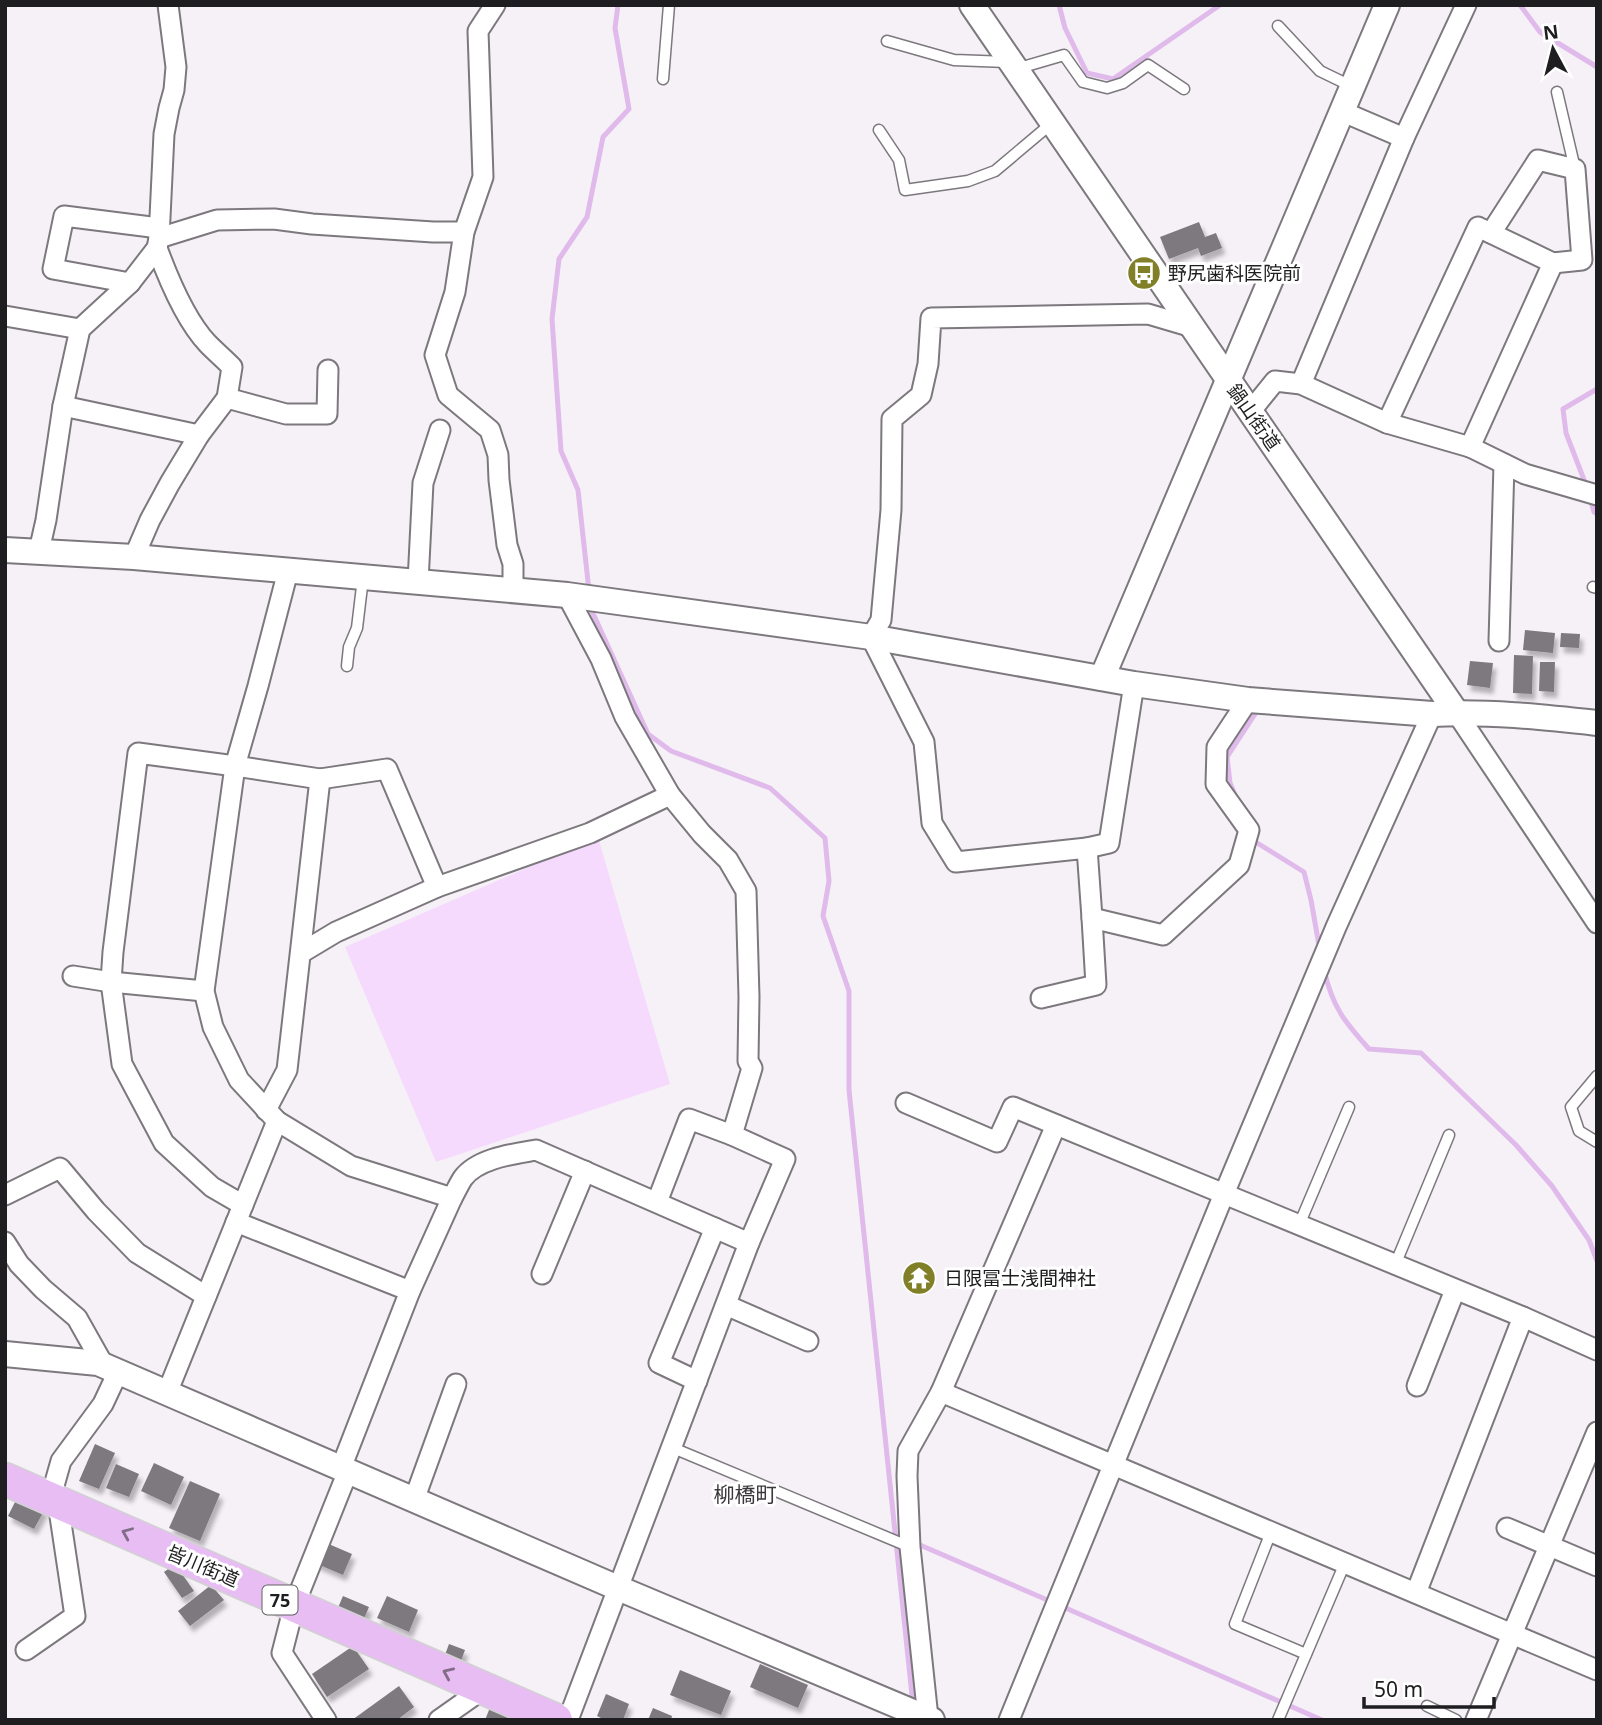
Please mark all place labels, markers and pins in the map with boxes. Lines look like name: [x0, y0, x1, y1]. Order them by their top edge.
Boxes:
bus stop icon: 野尻歯科医院前: [1125, 254, 1163, 292]
place label: 野尻歯科医院前: [1168, 260, 1301, 286]
temple icon: 日限冨士浅間神社: [900, 1259, 938, 1297]
place label: 日限冨士浅間神社: [944, 1265, 1096, 1291]

